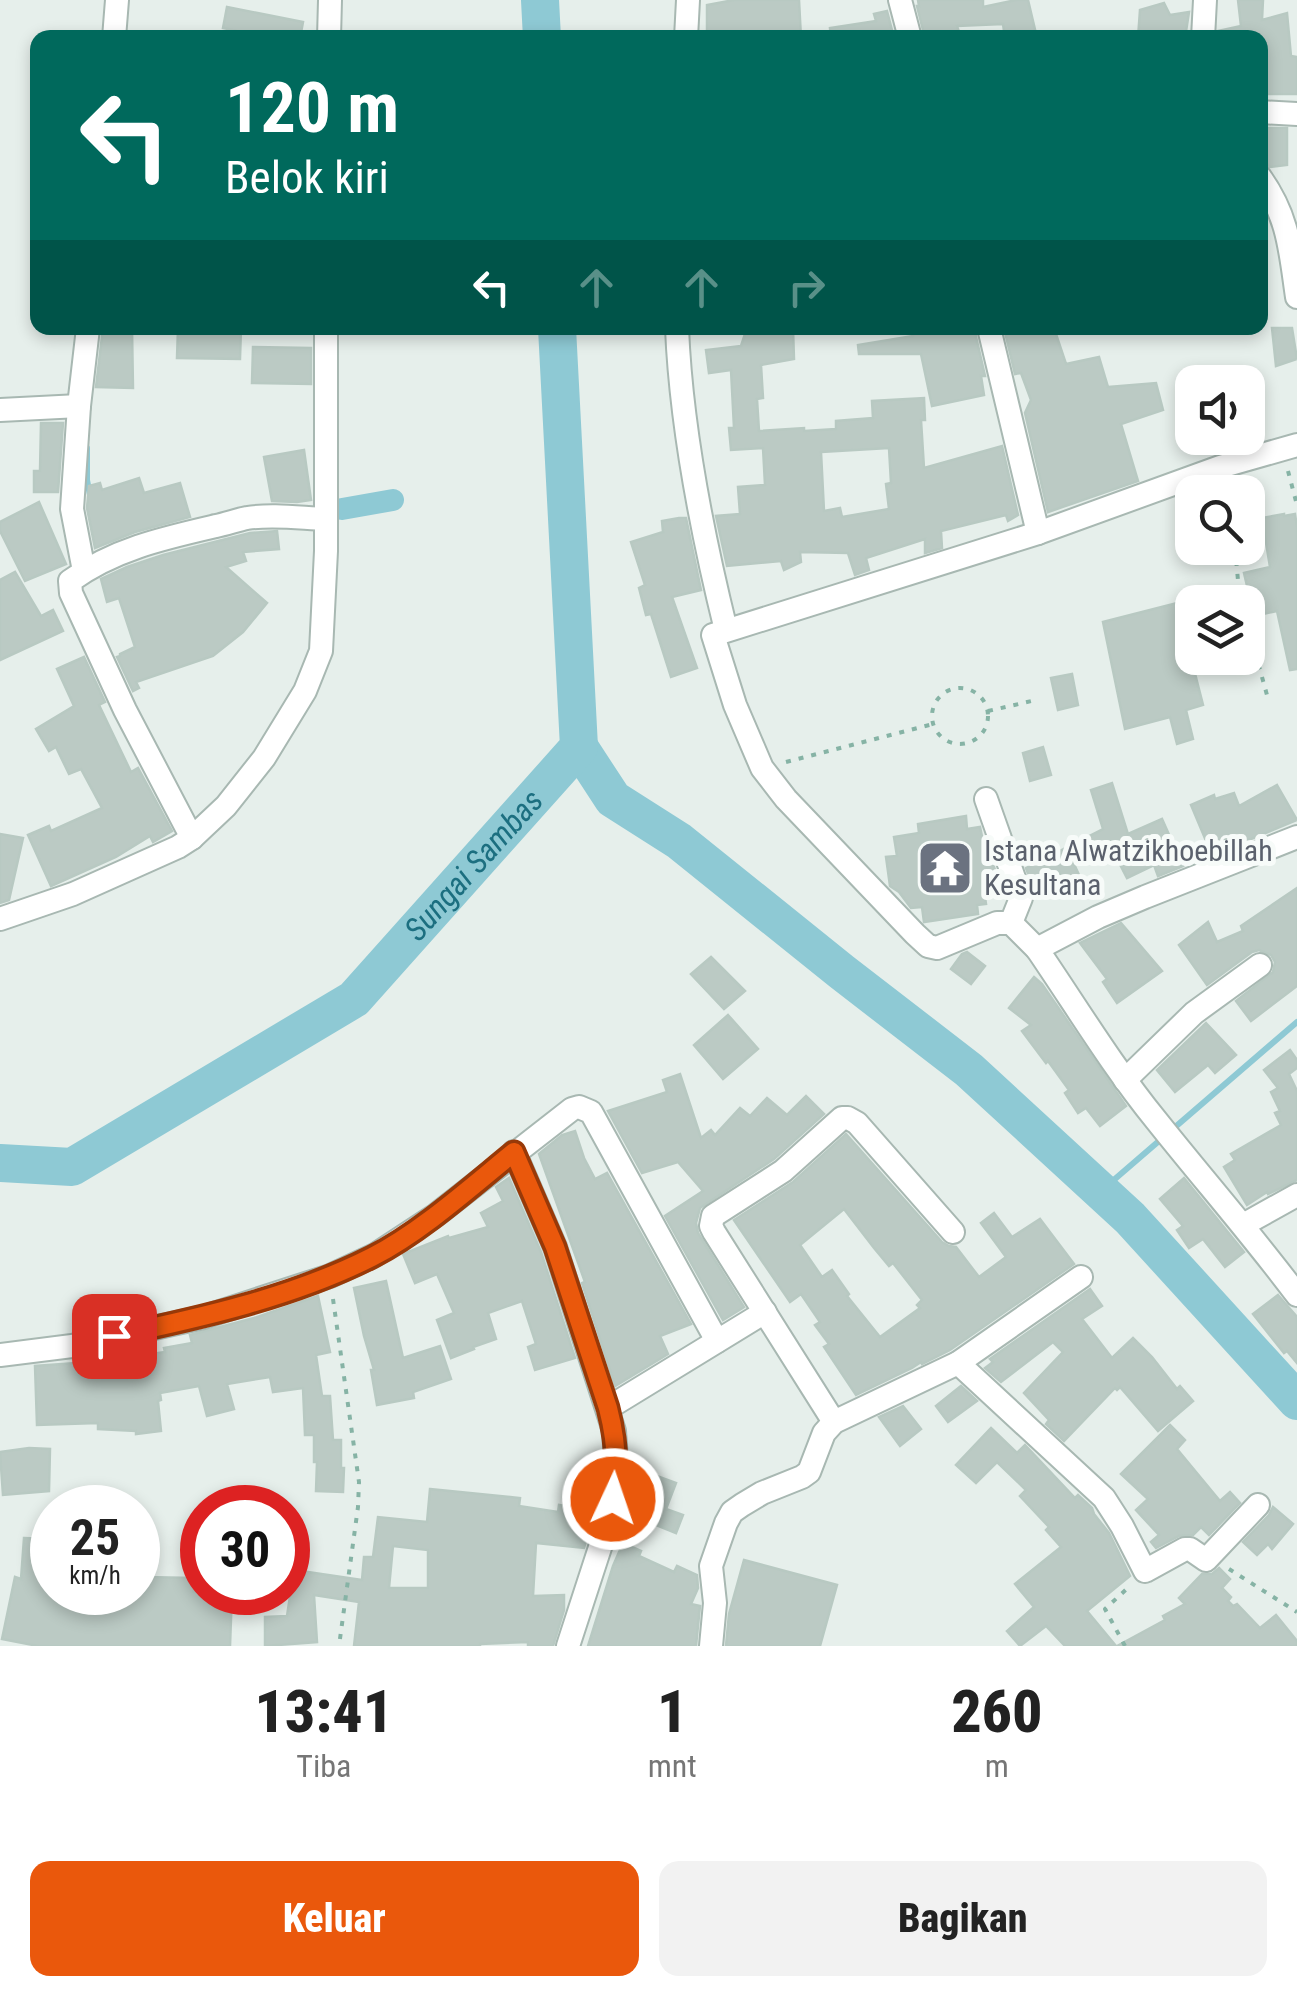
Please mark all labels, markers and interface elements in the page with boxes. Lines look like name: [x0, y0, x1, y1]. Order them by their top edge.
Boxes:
text: 120 m: [225, 67, 399, 149]
icon: left: [60, 70, 190, 200]
text: Belok kiri: [225, 151, 389, 204]
icon: left: [464, 260, 519, 315]
icon: ahead: [569, 260, 624, 315]
icon: ahead: [674, 260, 729, 315]
icon: right: [779, 260, 834, 315]
map controls: [1175, 365, 1265, 675]
button: sound: [1175, 365, 1265, 455]
button: search: [1175, 475, 1265, 565]
button: layers: [1175, 585, 1265, 675]
water label: Sungai Sambas: [396, 782, 551, 948]
place label: Istana Alwatzikhoebillah Kesultana: [984, 833, 1273, 902]
temple icon: Istana Alwatzikhoebillah Kesultana: [915, 838, 975, 898]
pin: [72, 1294, 157, 1379]
icon: arrive: [87, 1309, 142, 1364]
position arrow: [561, 1447, 665, 1551]
speed limit sign: 30: [180, 1485, 310, 1615]
text: 25: [70, 1509, 120, 1567]
text: km/h: [69, 1561, 121, 1590]
text: 13:41: [254, 1676, 393, 1747]
text: 1: [657, 1676, 687, 1747]
text: 260: [951, 1676, 1043, 1747]
text: Tiba: [296, 1747, 351, 1785]
text: mnt: [648, 1747, 697, 1785]
text: m: [985, 1747, 1009, 1785]
button: Keluar: [30, 1861, 639, 1976]
button: Bagikan: [659, 1861, 1267, 1976]

